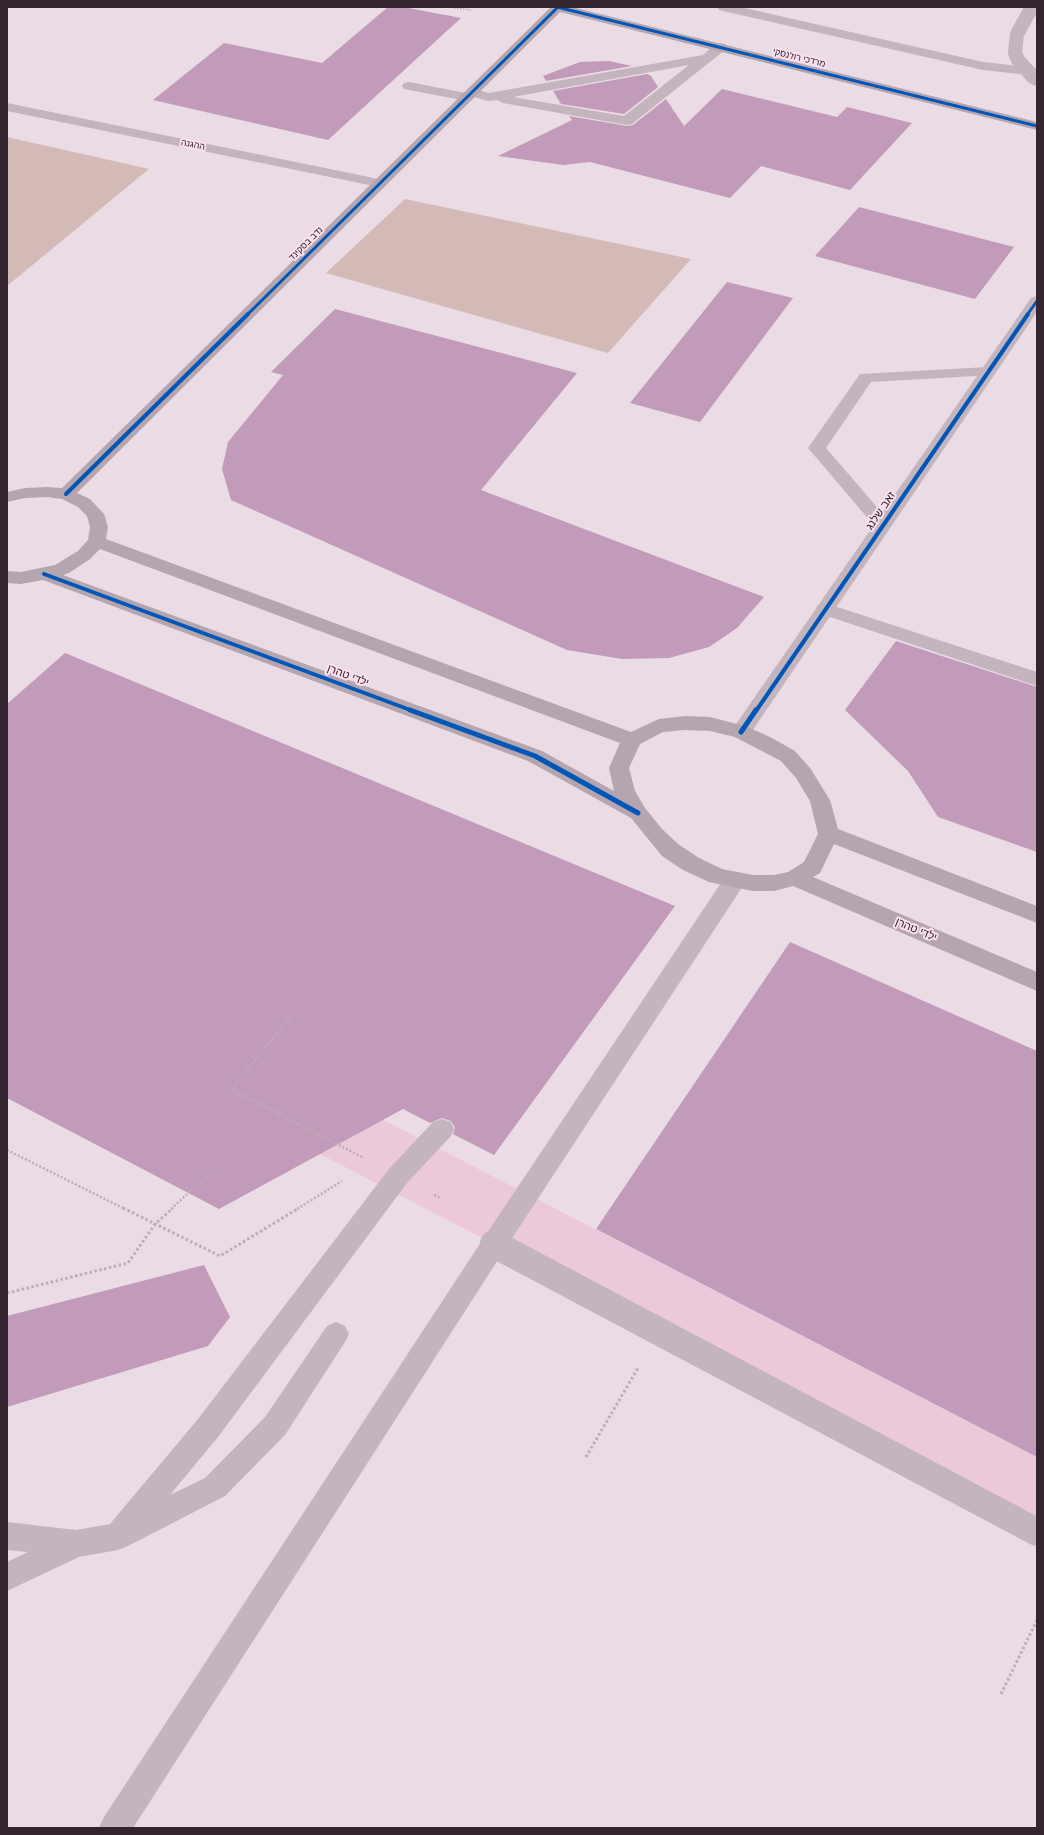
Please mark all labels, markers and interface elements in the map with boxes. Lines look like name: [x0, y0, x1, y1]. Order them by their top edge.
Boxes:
street label: מרדכי רוז'נסקי: [771, 46, 827, 70]
street label: ההגנה: [180, 137, 206, 153]
street label: נדב בסקינד: [287, 225, 325, 263]
street label: זאב שלנג: [864, 490, 898, 532]
street label: ילדי טהרן: [325, 662, 371, 690]
street label: ילדי טהרן: [893, 915, 939, 945]

